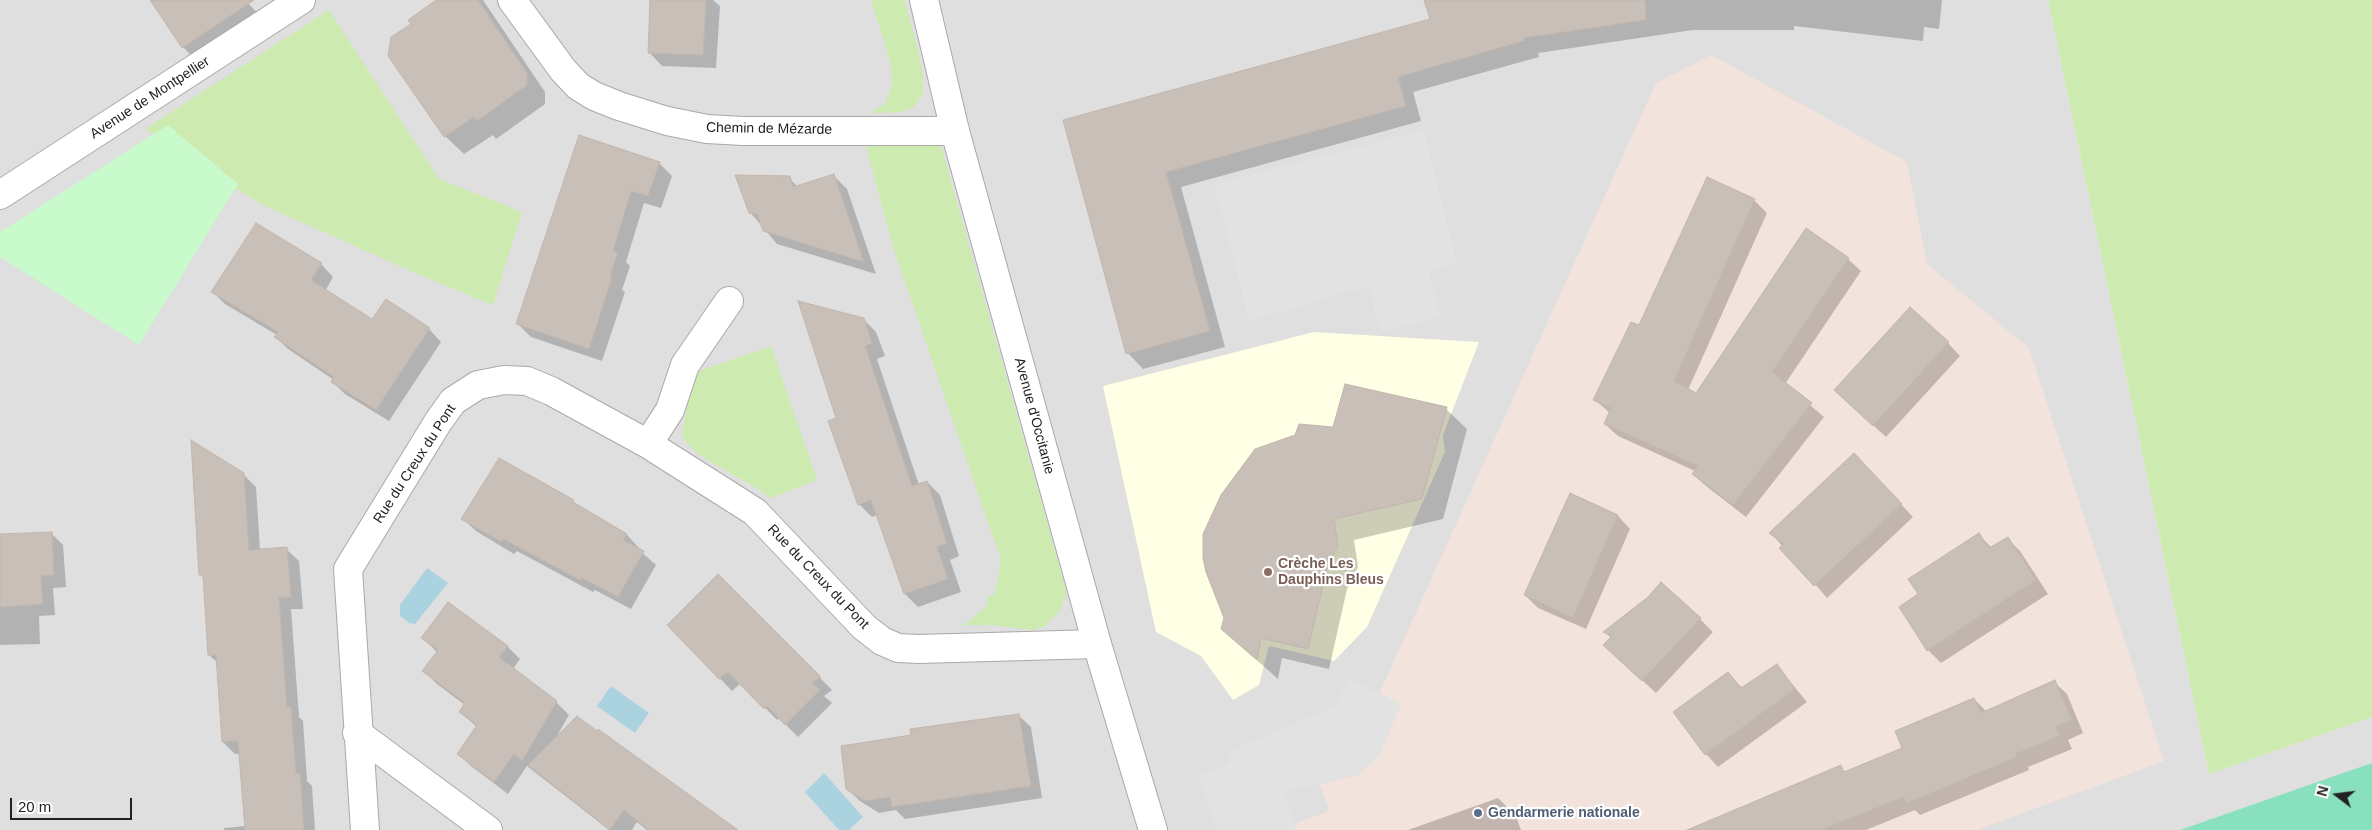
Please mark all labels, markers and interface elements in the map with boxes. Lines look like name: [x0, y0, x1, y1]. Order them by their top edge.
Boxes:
street label: Avenue de Montpellier: [87, 53, 213, 143]
street label: Chemin de Mézarde: [706, 120, 832, 138]
street label: Avenue d'Occitanie: [1010, 356, 1058, 476]
street label: Rue du Creux du Pont: [370, 401, 460, 527]
street label: Rue du Creux du Pont: [764, 521, 872, 633]
place label: Crèche Les Dauphins Bleus: [1278, 556, 1384, 588]
marker: Crèche Les Dauphins Bleus: [1262, 566, 1274, 578]
north arrow: [2312, 770, 2362, 820]
text: N: [2313, 784, 2332, 798]
scale bar: [12, 788, 135, 820]
text: 20 m: [18, 798, 51, 815]
place label: Gendarmerie nationale: [1488, 805, 1640, 821]
marker: Gendarmerie nationale: [1472, 807, 1484, 819]

